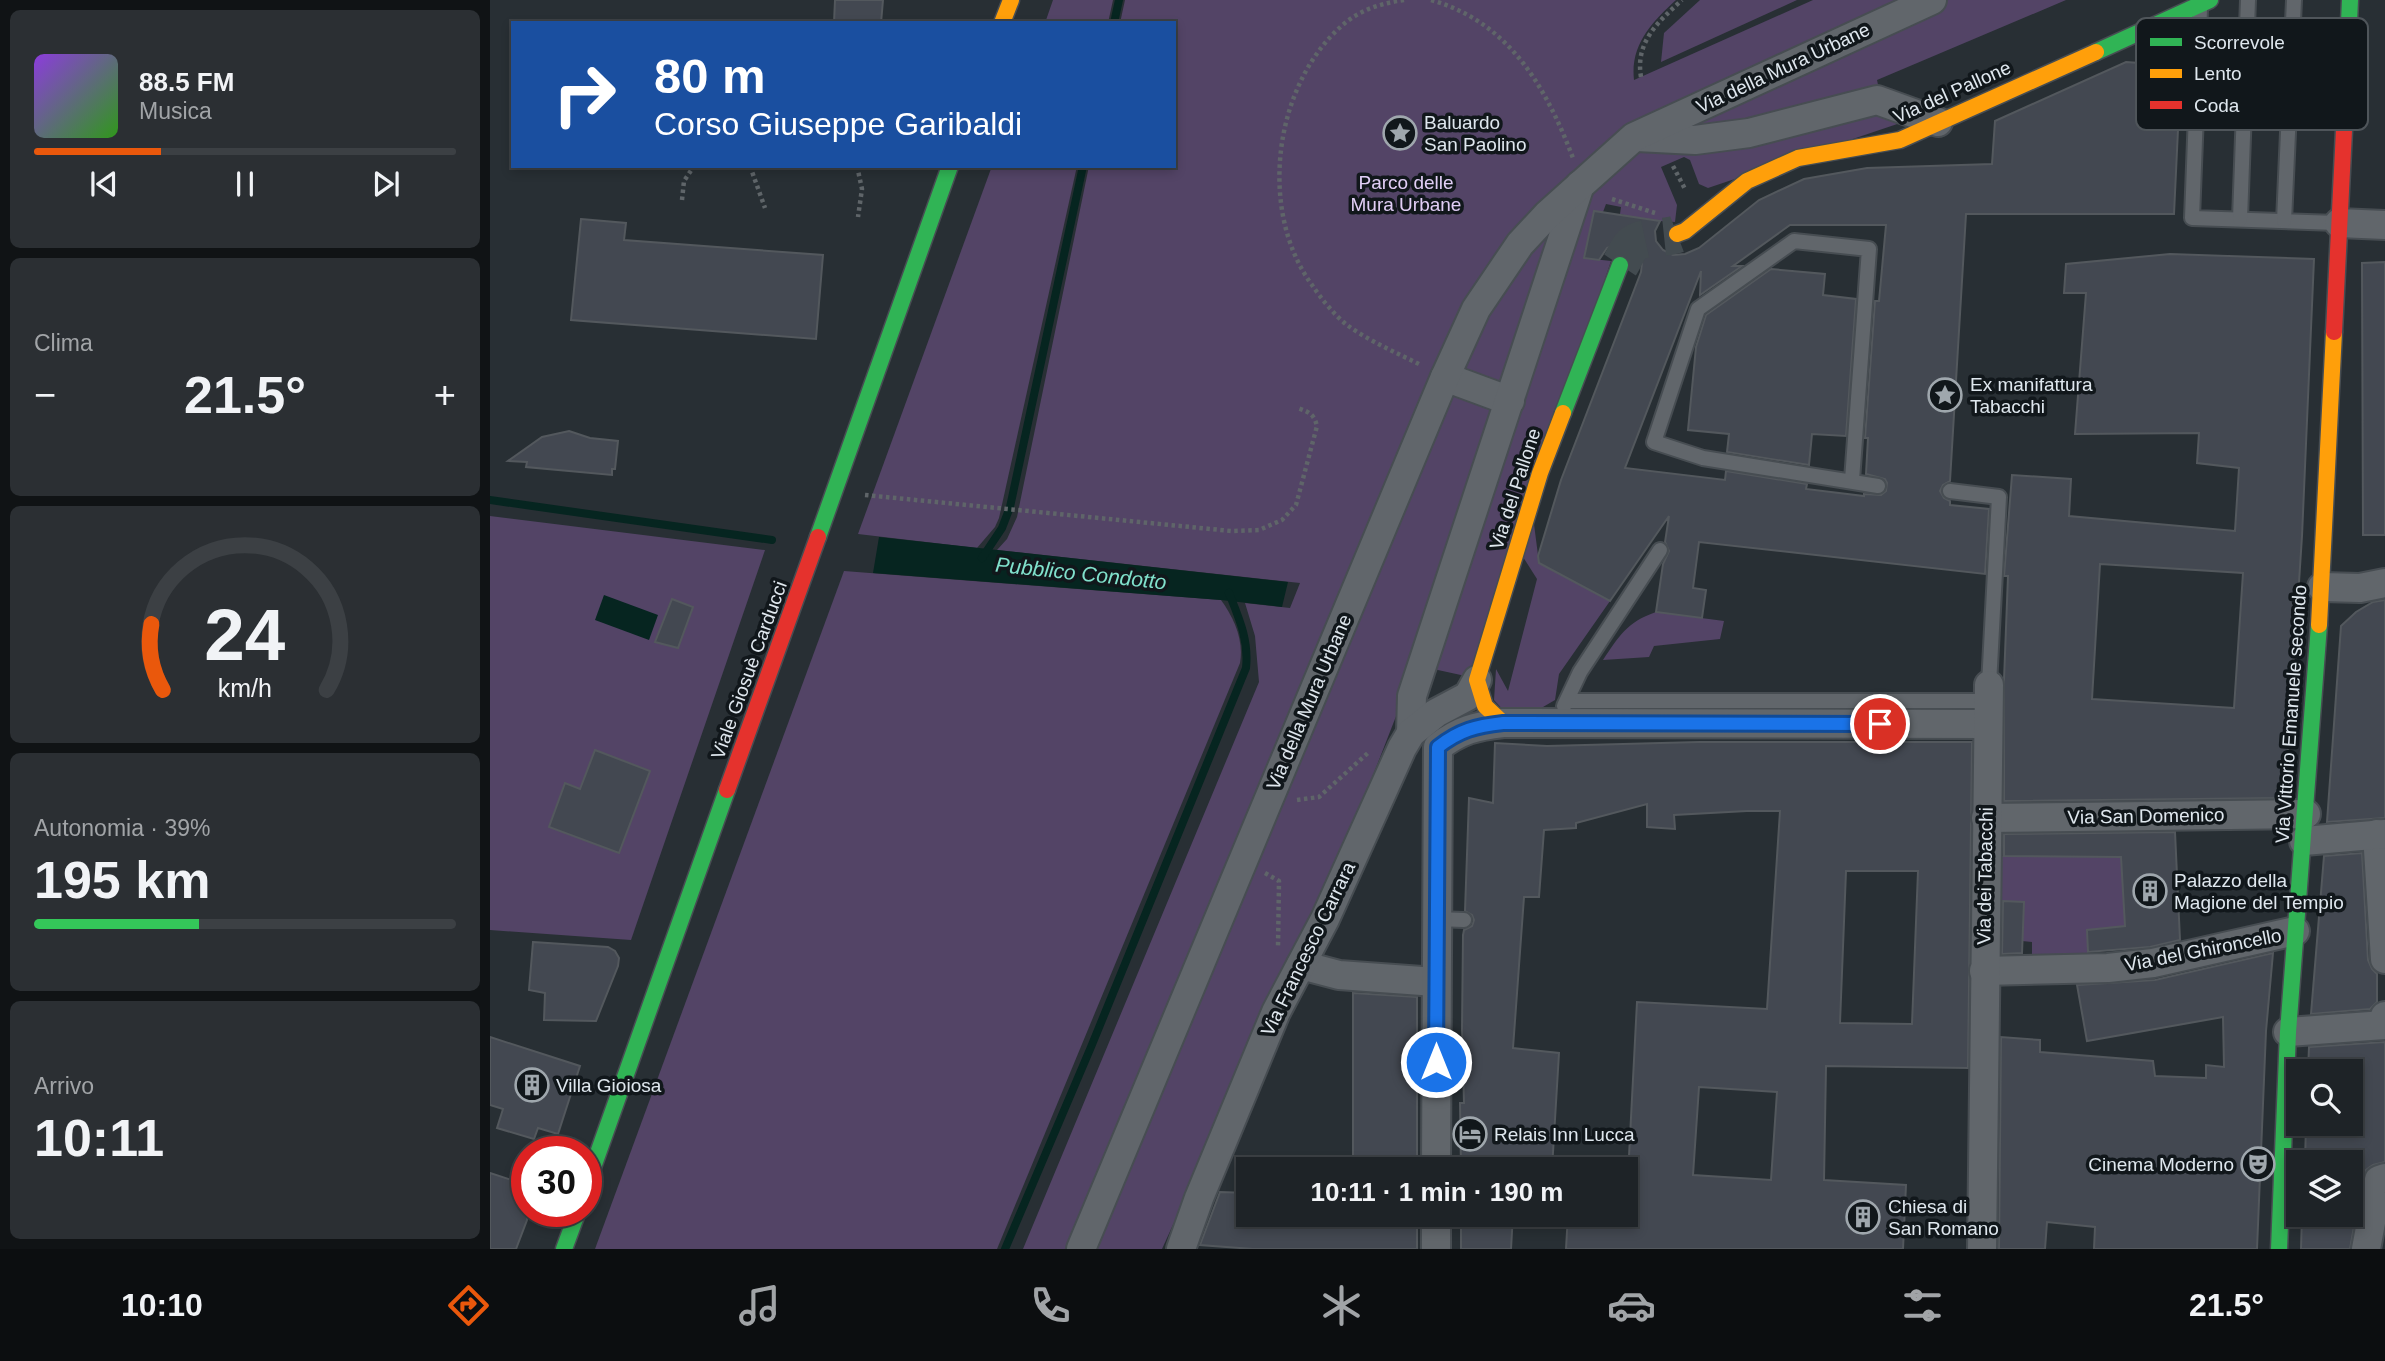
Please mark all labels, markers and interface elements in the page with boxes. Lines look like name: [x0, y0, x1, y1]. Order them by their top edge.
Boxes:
legend: [2136, 18, 2368, 130]
street label: Via della Mura Urbane: [1693, 19, 1873, 117]
text: Scorrevole: [2194, 32, 2285, 53]
icon: right: [539, 49, 630, 140]
text: 80 m: [654, 49, 766, 103]
street label: Via del Pallone: [1890, 57, 2014, 127]
text: Lento: [2194, 63, 2242, 84]
text: 88.5 FM: [139, 67, 234, 97]
text: Coda: [2194, 95, 2240, 116]
text: Musica: [139, 98, 212, 124]
text: Corso Giuseppe Garibaldi: [654, 106, 1022, 142]
place label: Baluardo San Paolino: [1424, 112, 1526, 155]
place icon: Baluardo San Paolino: [1381, 114, 1419, 152]
icon: previous: [85, 165, 123, 203]
icon: pause: [226, 165, 264, 203]
icon: next: [367, 165, 405, 203]
park label: Parco delle Mura Urbane: [1351, 172, 1461, 215]
text: Clima: [34, 330, 93, 356]
text: 21.5°: [184, 366, 306, 424]
text: −: [34, 374, 56, 416]
text: +: [434, 374, 456, 416]
place label: Ex manifattura Tabacchi: [1970, 374, 2093, 417]
place icon: Ex manifattura Tabacchi: [1926, 376, 1964, 414]
street label: Via del Pallone: [1485, 426, 1545, 552]
water label: Pubblico Condotto: [994, 553, 1168, 593]
street label: Viale Giosuè Carducci: [707, 578, 791, 762]
street label: Via Vittorio Emanuele secondo: [2271, 584, 2311, 844]
text: 24: [205, 595, 286, 676]
street label: Via della Mura Urbane: [1262, 611, 1356, 793]
text: km/h: [218, 674, 272, 702]
pin: [1850, 694, 1910, 754]
icon: arrive: [1861, 705, 1899, 743]
street label: Via San Domenico: [2067, 804, 2225, 828]
street label: Via dei Tabacchi: [1973, 807, 1997, 945]
text: Autonomia · 39%: [34, 815, 210, 841]
text: 195 km: [34, 851, 210, 909]
street label: Via Francesco Carrara: [1257, 858, 1359, 1039]
place label: Palazzo della Magione del Tempio: [2174, 870, 2344, 913]
building icon: Palazzo della Magione del Tempio: [2131, 872, 2169, 910]
street label: Via del Ghironcello: [2123, 925, 2283, 975]
position arrow: [1399, 1025, 1473, 1099]
map controls: [2286, 1059, 2363, 1227]
button: search: [2286, 1059, 2363, 1136]
building icon: Villa Gioiosa: [513, 1066, 551, 1104]
text: Arrivo: [34, 1073, 94, 1099]
place label: Villa Gioiosa: [556, 1075, 662, 1096]
text: 10:11: [34, 1109, 164, 1167]
hotel icon: Relais Inn Lucca: [1451, 1115, 1489, 1153]
place label: Relais Inn Lucca: [1494, 1124, 1635, 1145]
speed limit sign: 30: [511, 1136, 602, 1227]
theatre icon: Cinema Moderno: [2239, 1145, 2277, 1183]
button: layers: [2286, 1150, 2363, 1227]
place label: Cinema Moderno: [2088, 1154, 2234, 1175]
text: 10:11 · 1 min · 190 m: [1311, 1177, 1563, 1207]
place label: Chiesa di San Romano: [1888, 1196, 1999, 1239]
building icon: Chiesa di San Romano: [1844, 1198, 1882, 1236]
icon: directions: [444, 1281, 493, 1330]
icon: music: [735, 1281, 784, 1330]
icon: phone: [1026, 1281, 1075, 1330]
icon: climate: [1317, 1281, 1366, 1330]
icon: car: [1607, 1281, 1656, 1330]
icon: filters: [1898, 1281, 1947, 1330]
text: 10:10: [121, 1287, 203, 1323]
text: 21.5°: [2189, 1287, 2264, 1323]

